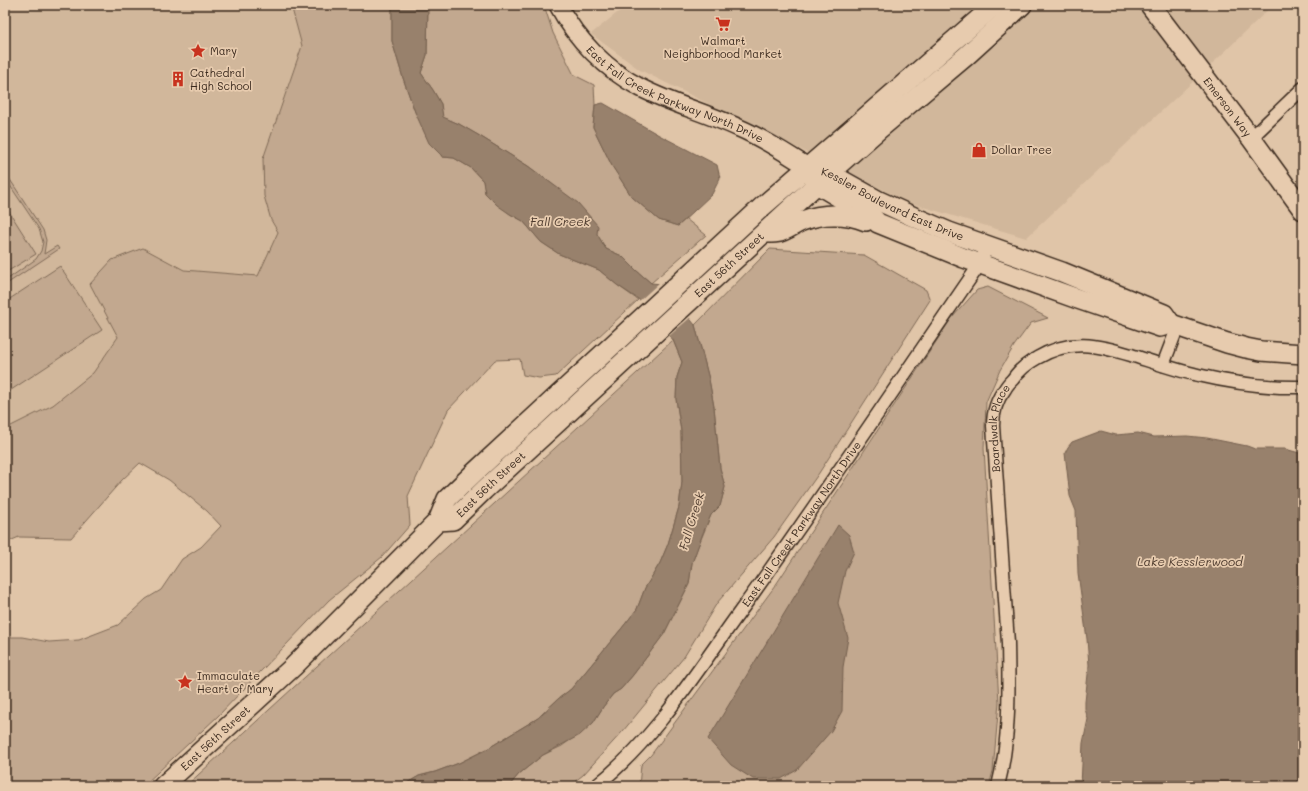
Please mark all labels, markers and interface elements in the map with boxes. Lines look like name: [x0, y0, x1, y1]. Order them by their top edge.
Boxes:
supermarket icon: Walmart Neighborhood Market: [714, 15, 732, 33]
place label: Walmart Neighborhood Market: [664, 33, 782, 61]
place icon: Mary: [189, 42, 207, 60]
street label: East Fall Creek Parkway North Drive: [583, 42, 767, 146]
place label: Mary: [210, 43, 237, 58]
place label: Cathedral High School: [190, 65, 252, 93]
building icon: Cathedral High School: [169, 70, 187, 88]
street label: Emerson Way: [1200, 74, 1255, 140]
shop icon: Dollar Tree: [970, 141, 988, 159]
place label: Dollar Tree: [991, 142, 1052, 157]
street label: Kessler Boulevard East Drive: [820, 163, 966, 244]
water label: Fall Creek: [530, 213, 591, 229]
street label: East 56th Street: [691, 228, 767, 300]
street label: Boardwalk Place: [985, 381, 1013, 473]
street label: East Fall Creek Parkway North Drive: [738, 438, 864, 610]
street label: East 56th Street: [453, 448, 528, 520]
water label: Fall Creek: [675, 489, 708, 552]
water label: Lake Kesslerwood: [1137, 553, 1244, 569]
place label: Immaculate Heart of Mary: [197, 668, 274, 696]
place icon: Immaculate Heart of Mary: [176, 673, 194, 691]
street label: East 56th Street: [177, 702, 253, 773]

